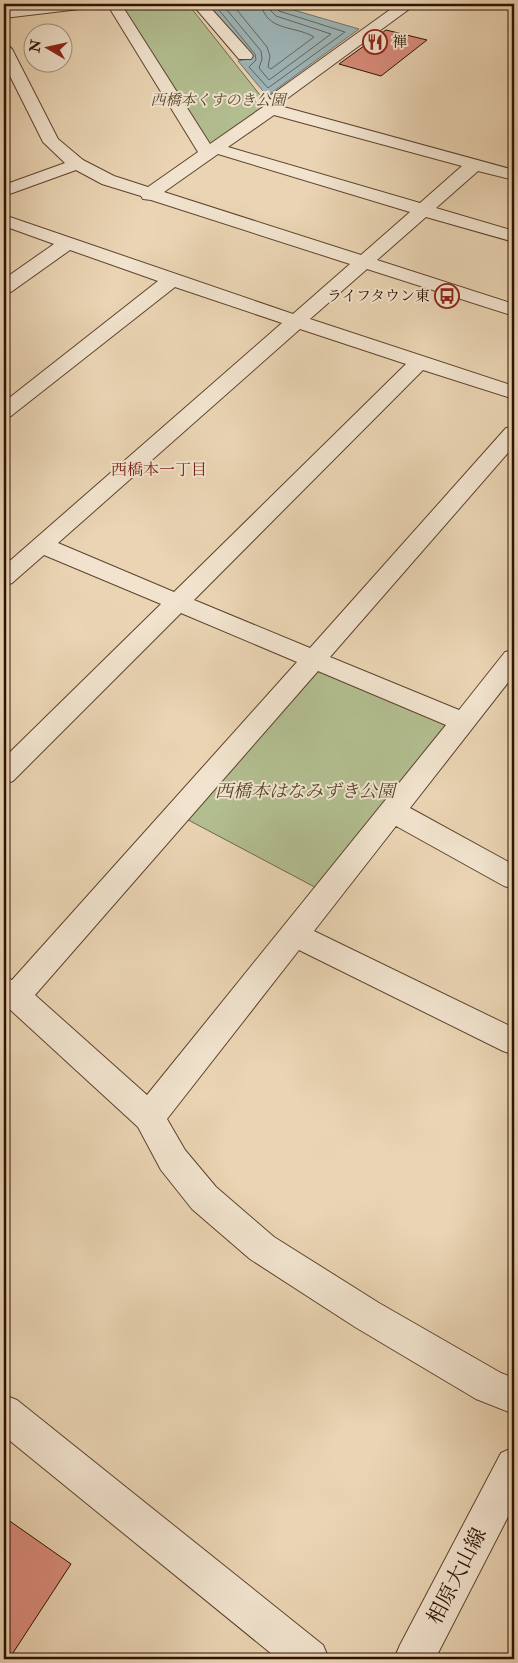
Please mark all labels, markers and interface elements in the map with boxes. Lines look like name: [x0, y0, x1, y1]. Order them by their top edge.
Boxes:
north arrow: [22, 22, 72, 72]
restaurant icon: 禅: [362, 29, 388, 55]
place label: 禅: [392, 33, 407, 52]
text: N: [26, 38, 45, 55]
park label: 西橋本くすのき公園: [150, 91, 288, 110]
bus stop icon: ライフタウン東: [434, 283, 460, 309]
place label: ライフタウン東: [327, 287, 430, 306]
district label: 西橋本一丁目: [111, 460, 207, 480]
park label: 西橋本はなみずき公園: [215, 780, 398, 803]
street label: 相原大山線: [421, 1523, 493, 1629]

